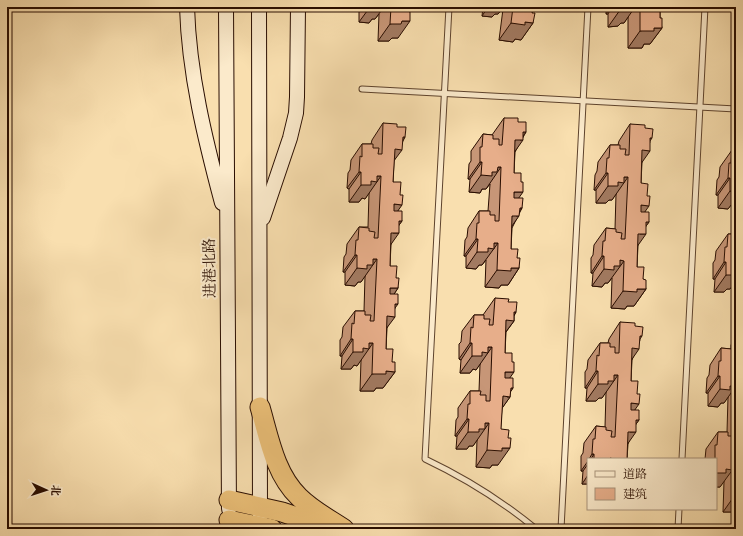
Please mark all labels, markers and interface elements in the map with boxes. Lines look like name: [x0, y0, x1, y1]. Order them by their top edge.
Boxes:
street label: 进港北路: [201, 238, 219, 298]
legend: [587, 458, 717, 510]
text: 道路: [623, 467, 647, 481]
north arrow: [26, 470, 66, 510]
text: 北: [49, 485, 61, 496]
text: 建筑: [623, 487, 647, 501]

